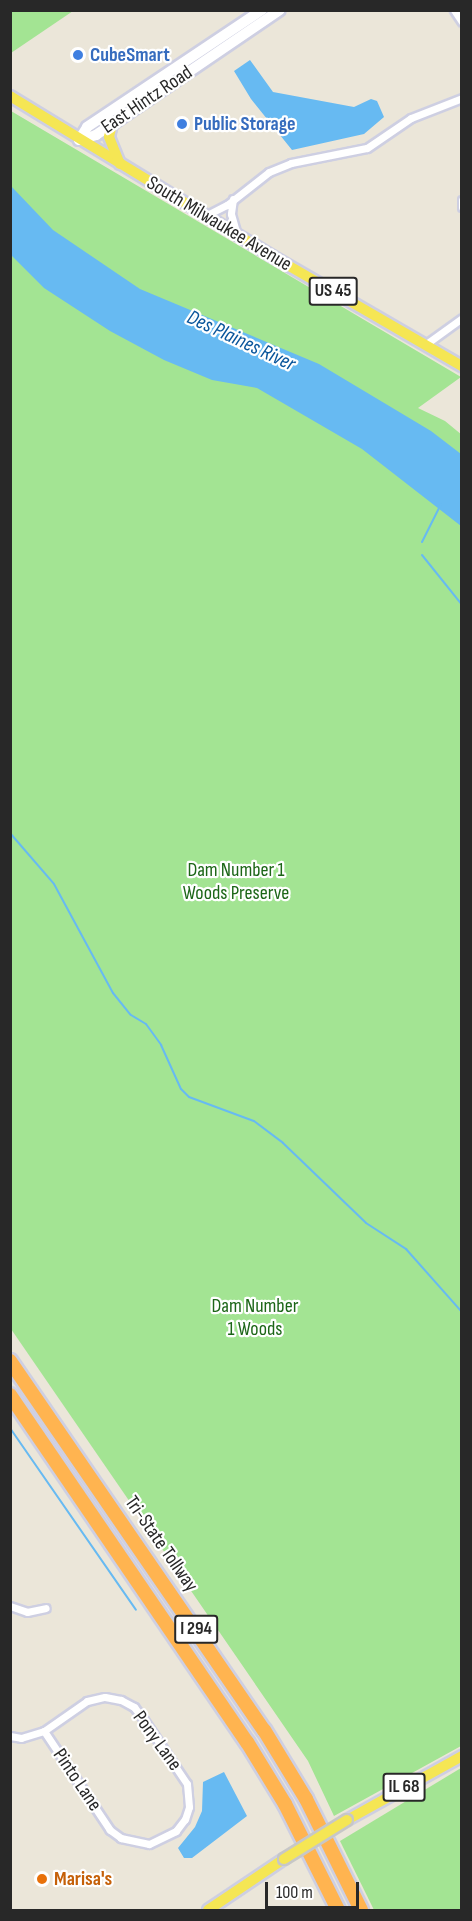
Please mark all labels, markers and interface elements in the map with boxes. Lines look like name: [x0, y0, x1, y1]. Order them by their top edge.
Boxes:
place label: CubeSmart: [90, 43, 170, 67]
marker: CubeSmart: [71, 48, 85, 62]
street label: East Hintz Road: [97, 61, 197, 139]
place label: Public Storage: [194, 112, 296, 136]
marker: Public Storage: [175, 117, 189, 131]
street label: South Milwaukee Avenue: [142, 171, 296, 277]
road number: US 45: [308, 276, 358, 306]
water label: Des Plaines River: [183, 305, 299, 377]
park label: Dam Number 1 Woods Preserve: [183, 858, 289, 905]
park label: Dam Number 1 Woods: [212, 1295, 298, 1342]
street label: Tri-State Tollway: [119, 1491, 203, 1597]
road number: I 294: [174, 1614, 218, 1644]
street label: Pony Lane: [127, 1707, 187, 1775]
street label: Pinto Lane: [47, 1744, 107, 1816]
road number: IL 68: [382, 1772, 426, 1802]
place label: Marisa's: [54, 1867, 112, 1891]
scale bar: [268, 1870, 362, 1908]
marker: Marisa's: [35, 1872, 49, 1886]
text: 100 m: [276, 1882, 313, 1903]

